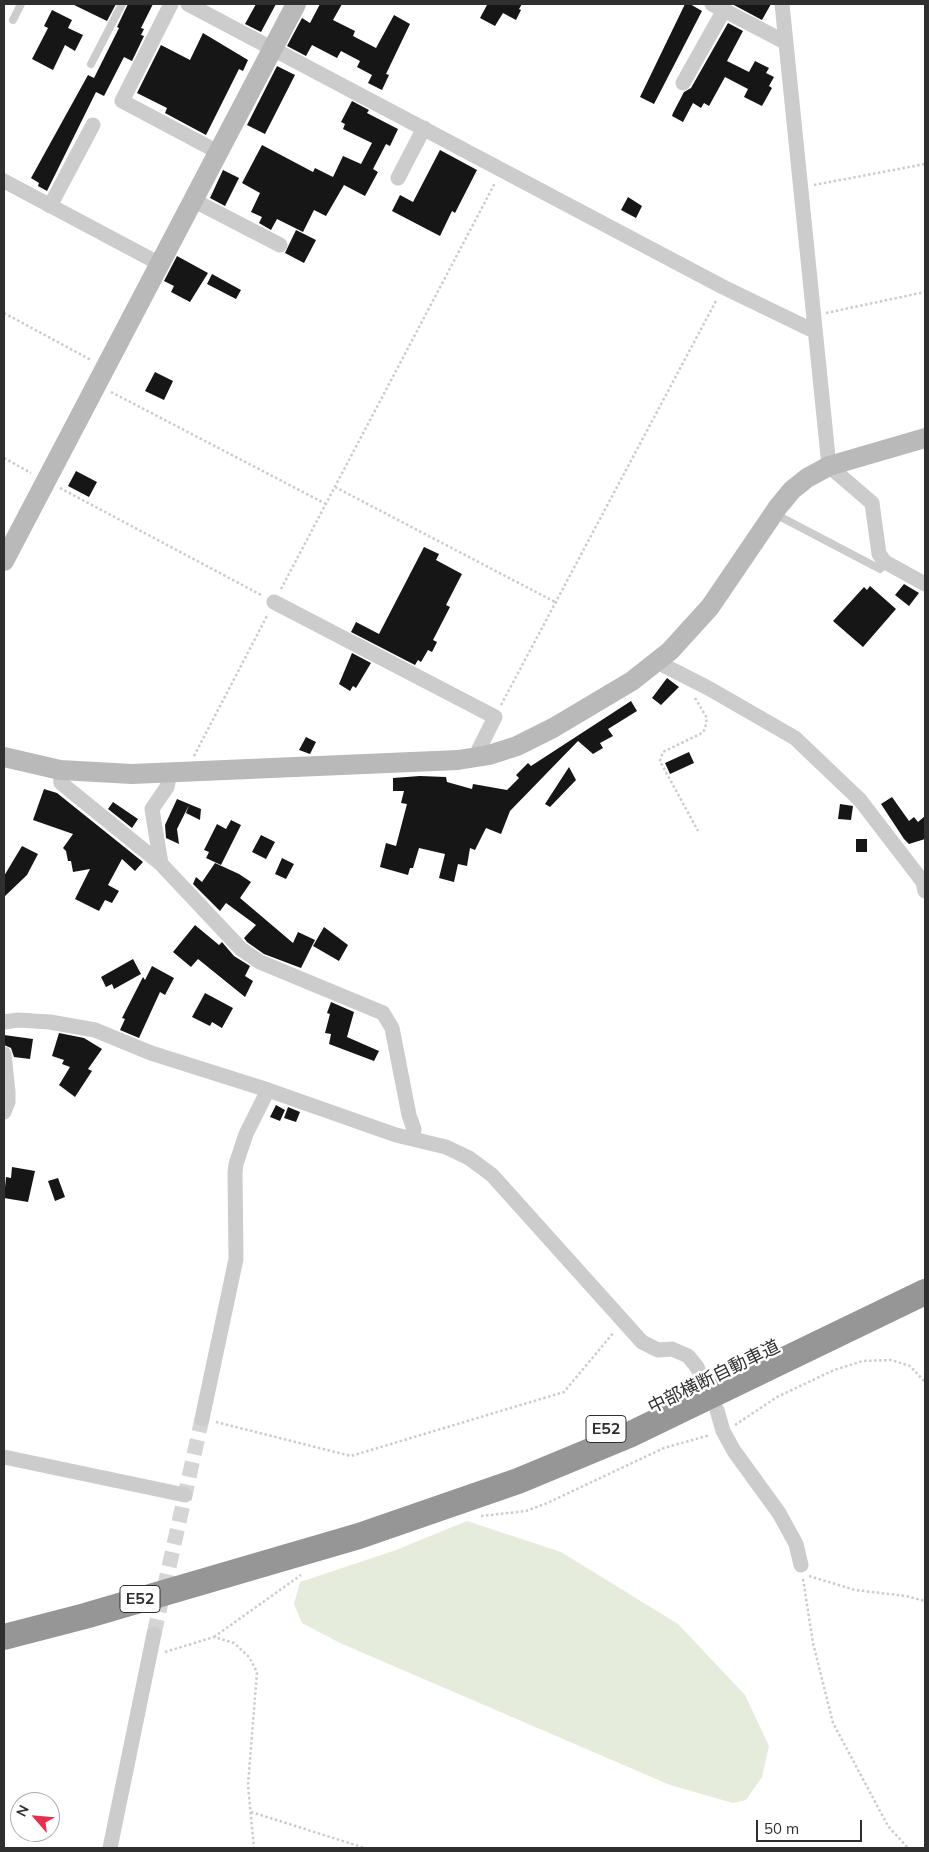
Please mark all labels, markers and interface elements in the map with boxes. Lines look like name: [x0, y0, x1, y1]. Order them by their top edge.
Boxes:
street label: 中部横断自動車道: [645, 1336, 783, 1418]
road number: E52: [586, 1416, 626, 1442]
road number: E52: [120, 1586, 160, 1612]
north arrow: [10, 1792, 60, 1842]
text: N: [12, 1802, 33, 1819]
scale bar: [759, 1810, 865, 1842]
text: 50 m: [764, 1819, 799, 1838]

